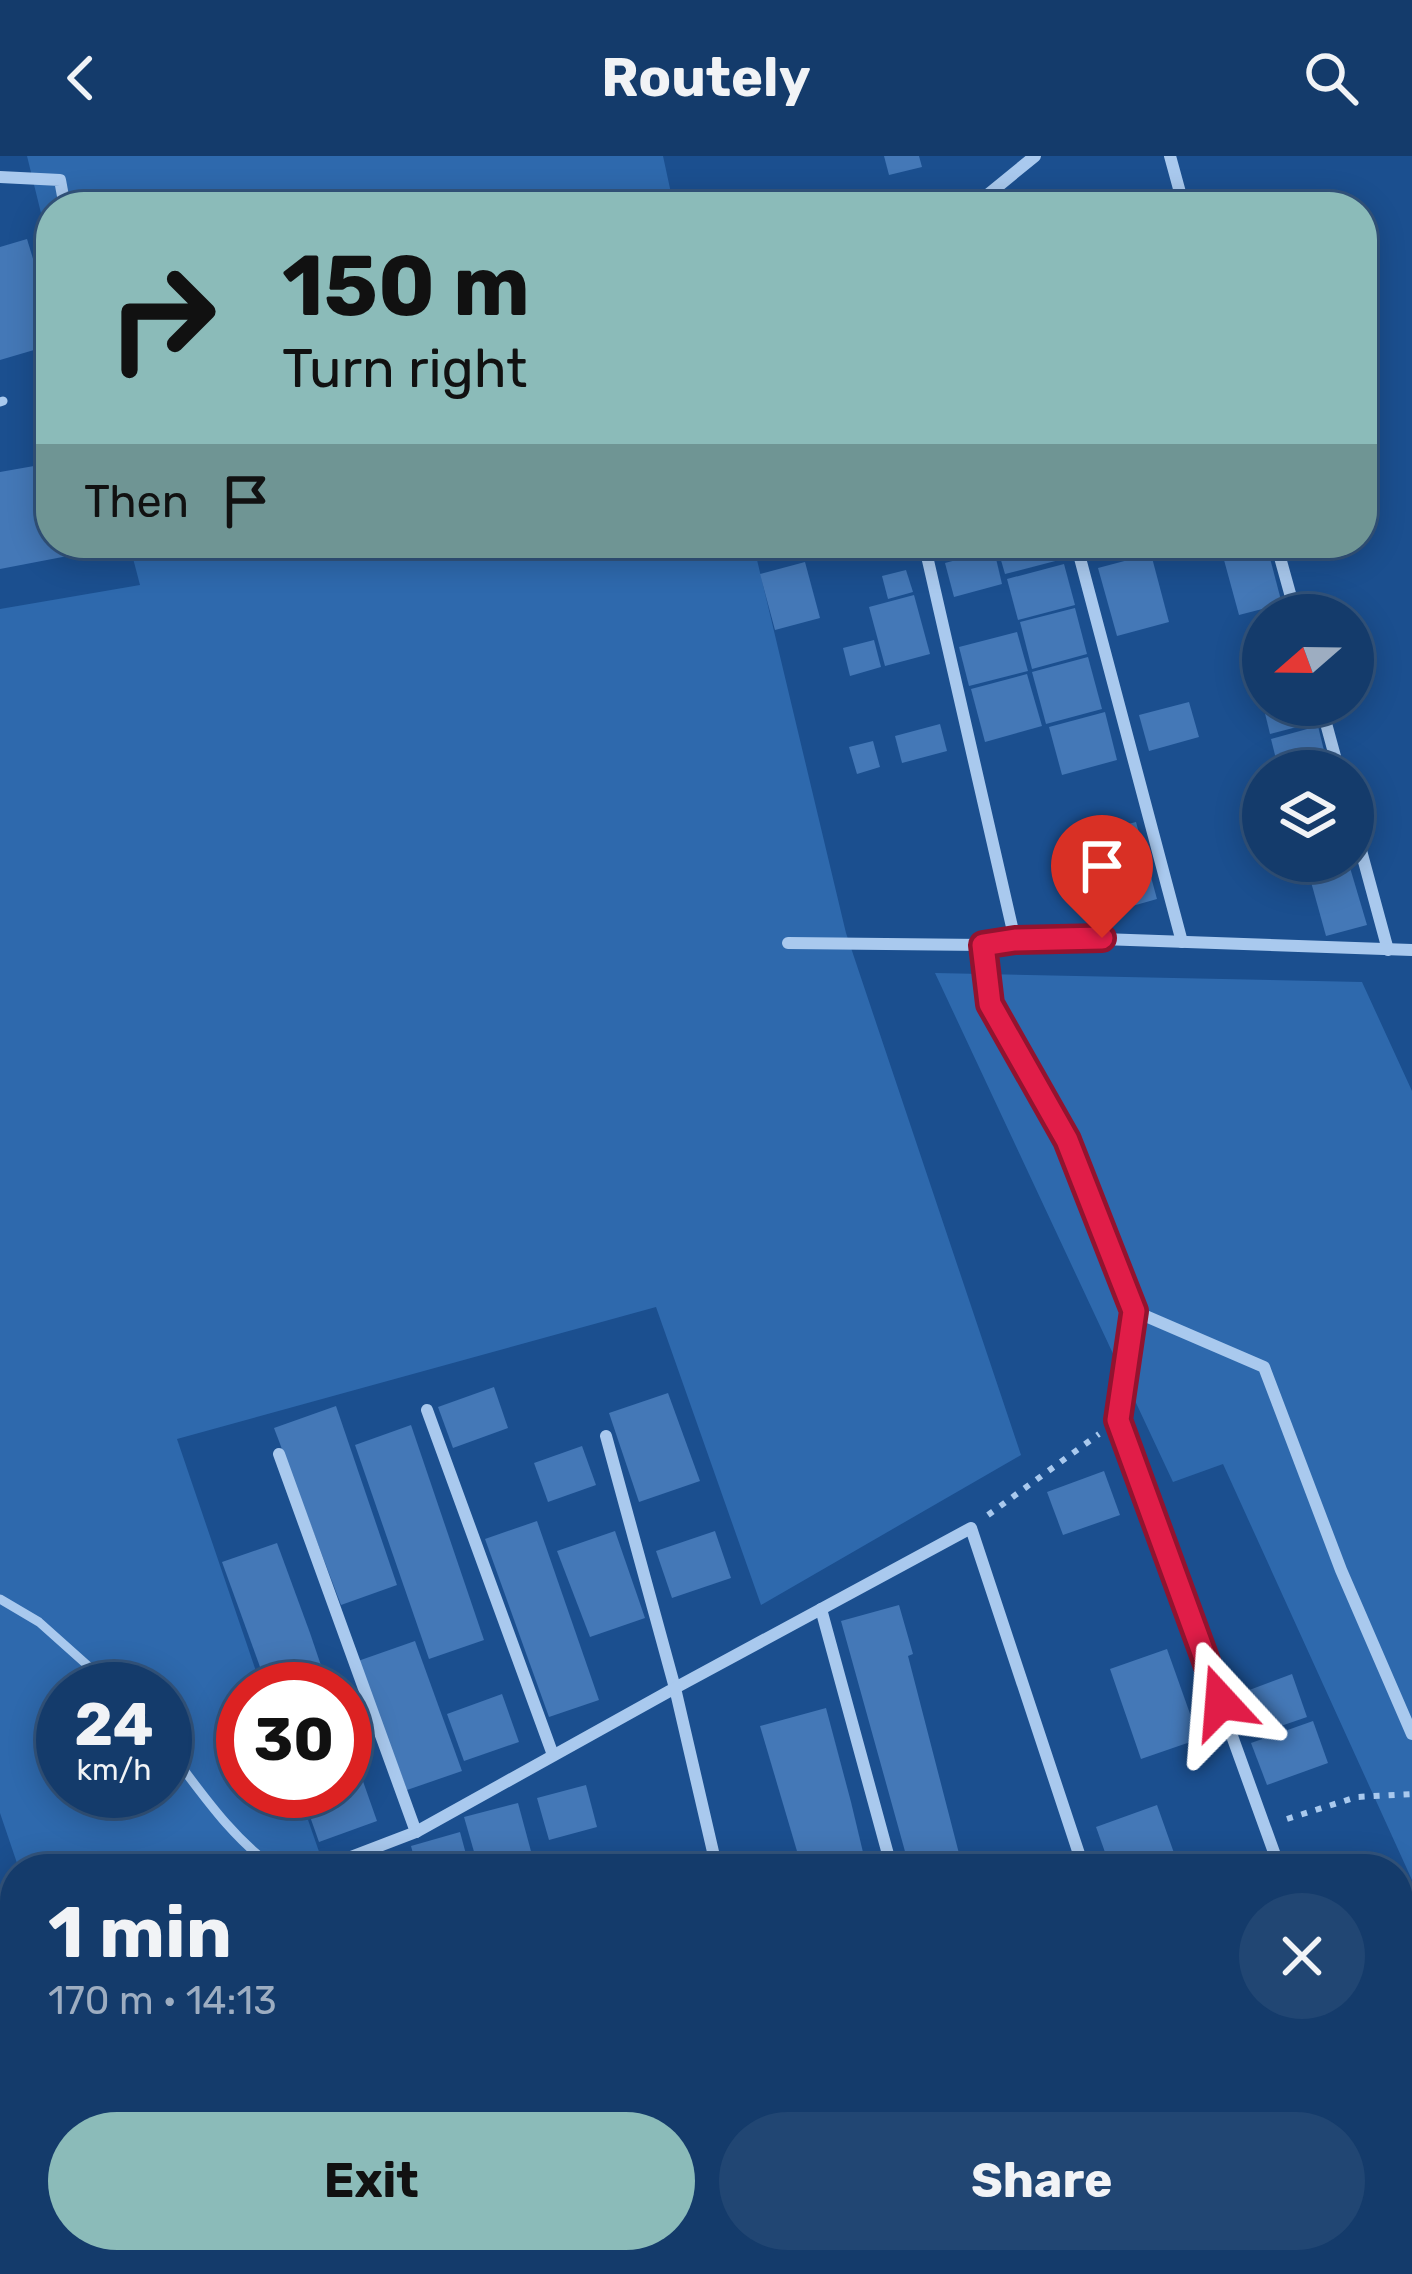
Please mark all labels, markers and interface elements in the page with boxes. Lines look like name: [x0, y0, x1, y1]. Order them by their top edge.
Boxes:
icon: back: [48, 45, 114, 111]
icon: search: [1298, 45, 1364, 111]
text: Routely: [601, 46, 811, 110]
text: 150 m: [282, 236, 530, 336]
icon: right: [84, 240, 240, 396]
text: Turn right: [282, 337, 527, 401]
icon: arrive: [213, 468, 279, 534]
text: Then: [84, 475, 189, 528]
north arrow: [1242, 594, 1374, 726]
map controls: [1242, 594, 1374, 882]
button: layers: [1242, 750, 1374, 882]
pin: [1051, 815, 1153, 938]
icon: arrive: [1069, 833, 1135, 899]
position arrow: [1158, 1639, 1284, 1765]
speed limit sign: 30: [216, 1662, 372, 1818]
text: 24: [74, 1689, 154, 1760]
text: km/h: [77, 1752, 151, 1788]
text: 1 min: [48, 1890, 232, 1975]
button: close: [1239, 1893, 1365, 2019]
text: 170 m · 14:13: [48, 1978, 277, 2024]
button: Exit: [48, 2112, 695, 2250]
button: Share: [719, 2112, 1365, 2250]

